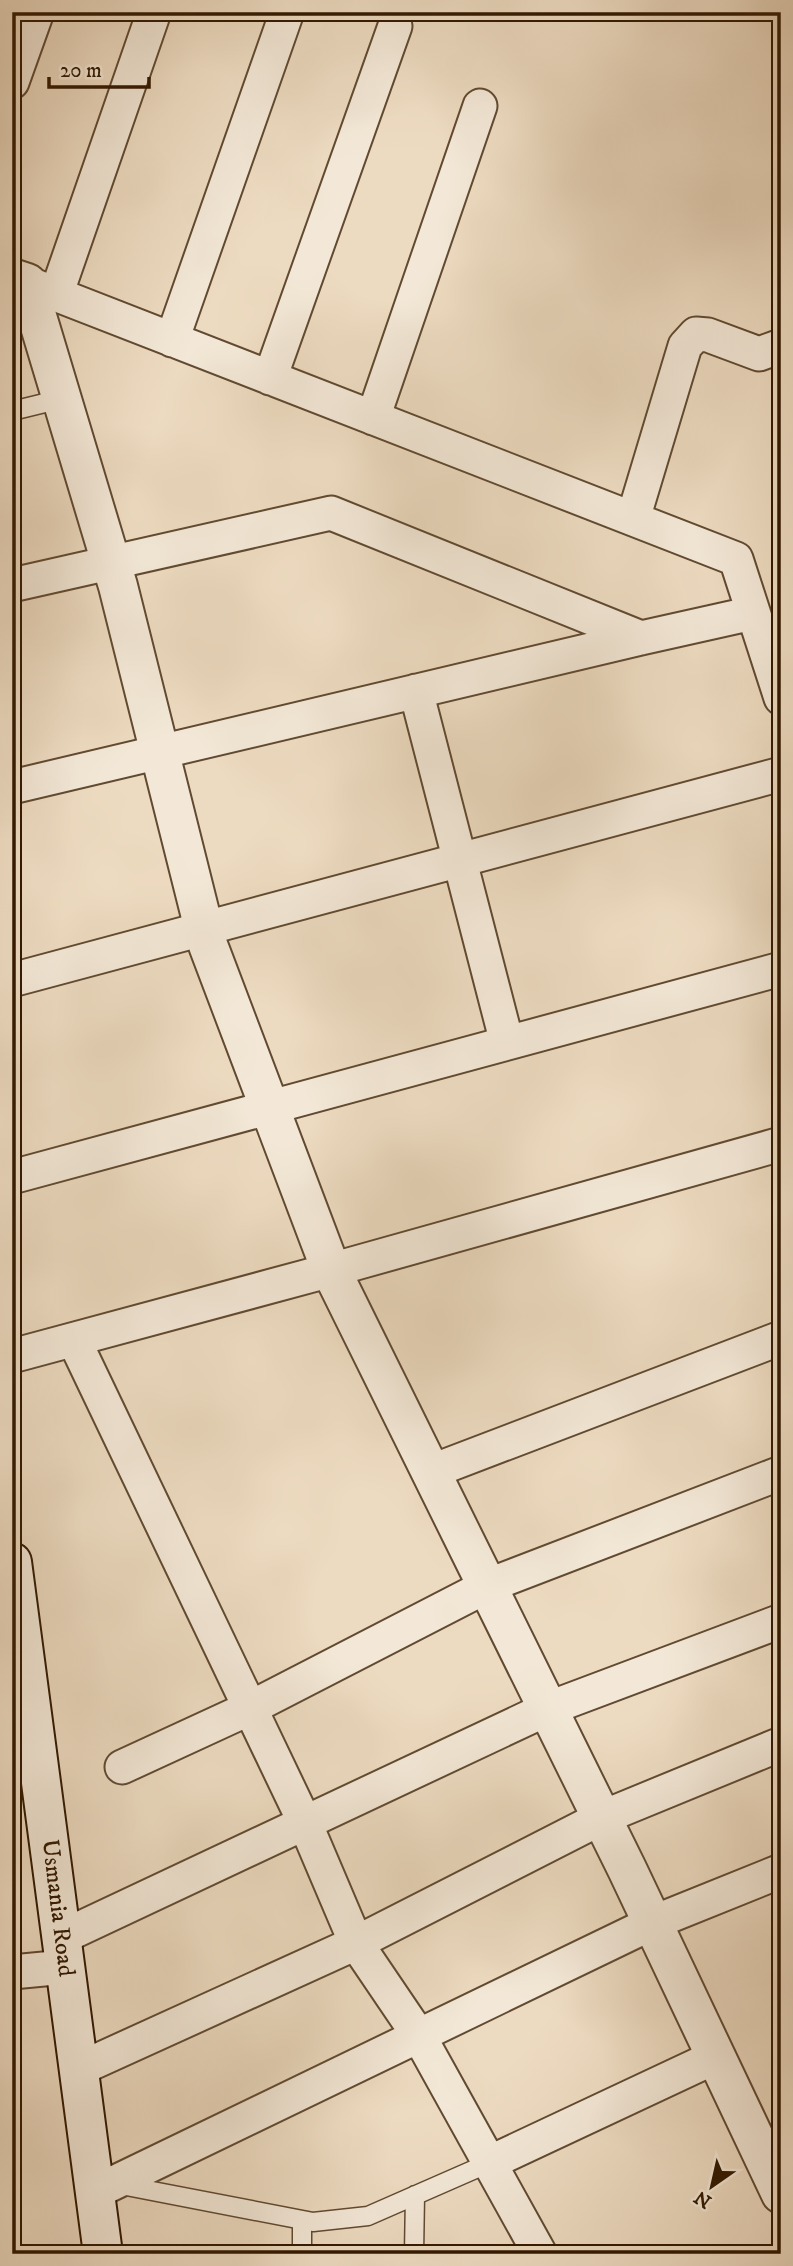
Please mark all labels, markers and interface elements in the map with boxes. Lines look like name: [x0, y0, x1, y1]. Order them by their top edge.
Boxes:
scale bar: [49, 46, 149, 90]
text: 20 m: [60, 58, 102, 84]
street label: Usmania Road: [35, 1838, 81, 1978]
north arrow: [678, 2150, 748, 2220]
text: N: [690, 2185, 716, 2213]

